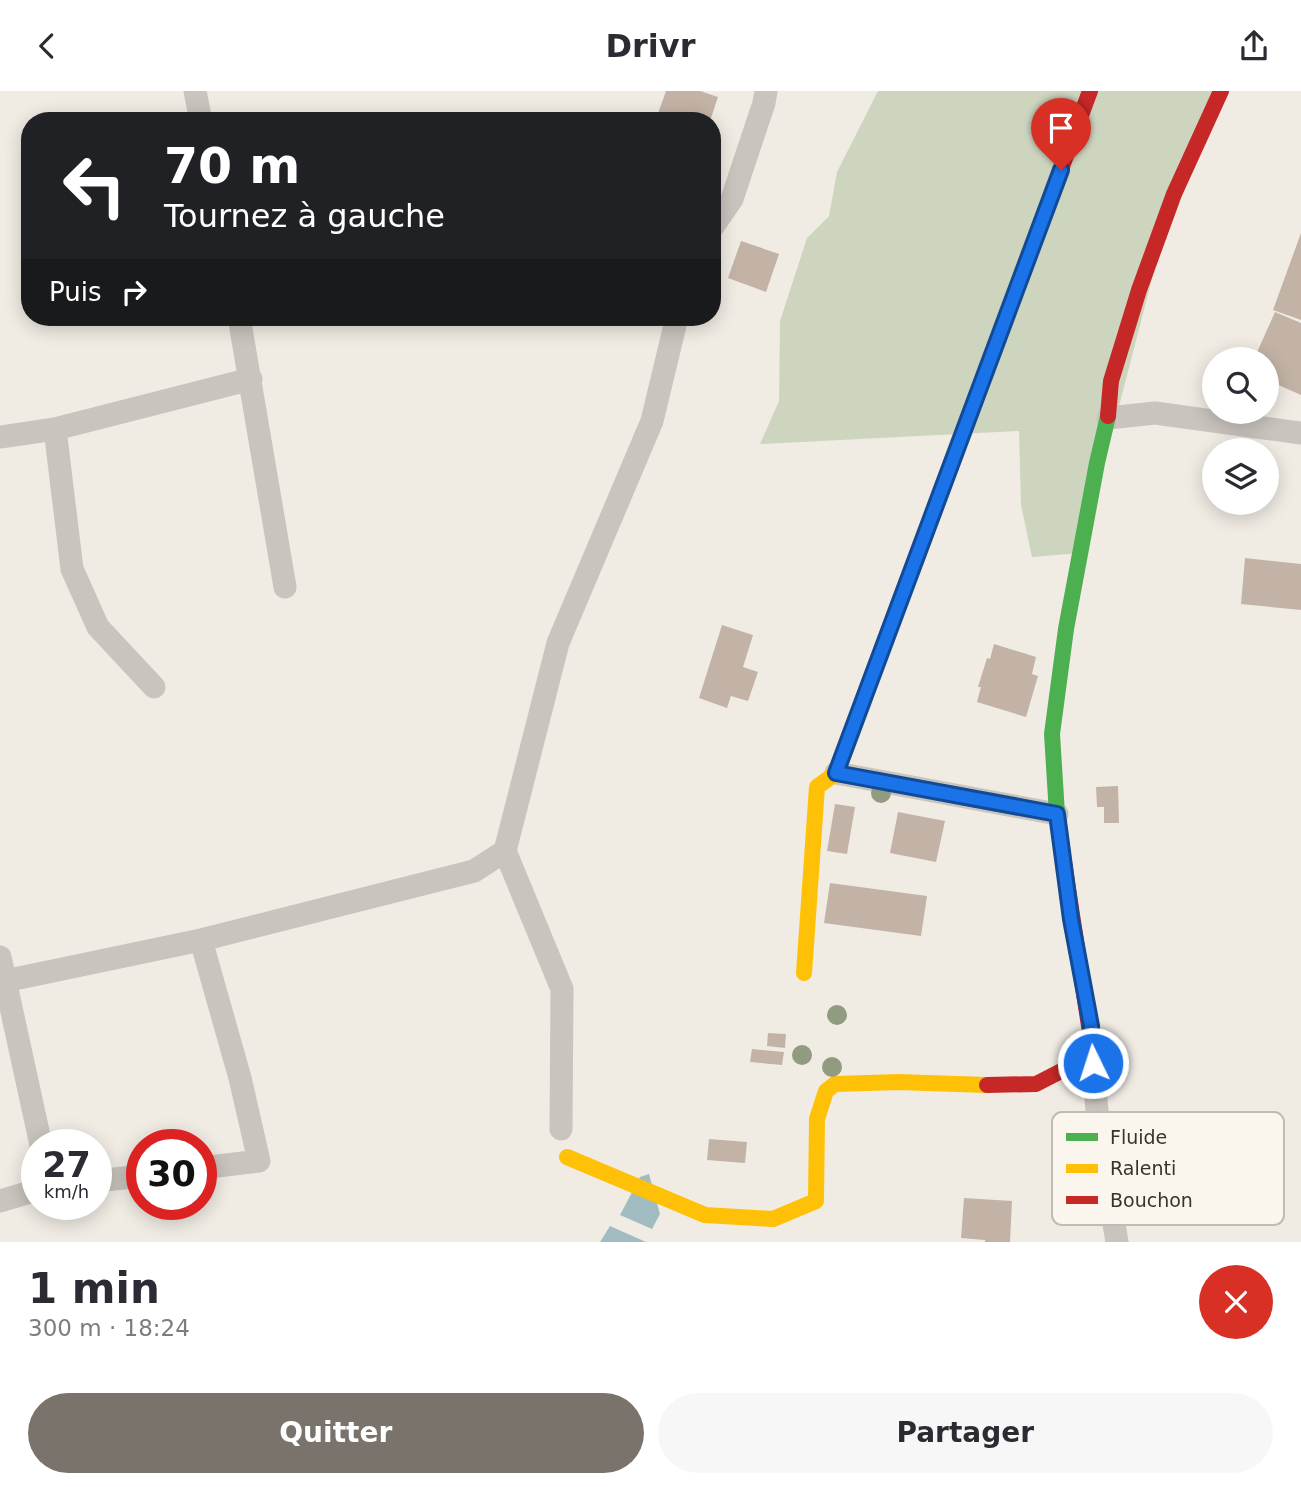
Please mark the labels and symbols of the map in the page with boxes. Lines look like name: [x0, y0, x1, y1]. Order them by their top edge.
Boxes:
pin: [1031, 98, 1091, 170]
position arrow: [1056, 1026, 1130, 1100]
legend: [1052, 1112, 1284, 1225]
text: Fluide: [1110, 1126, 1167, 1148]
speed limit sign: 30: [126, 1129, 217, 1220]
text: Ralenti: [1110, 1157, 1176, 1179]
text: Bouchon: [1110, 1189, 1193, 1211]

